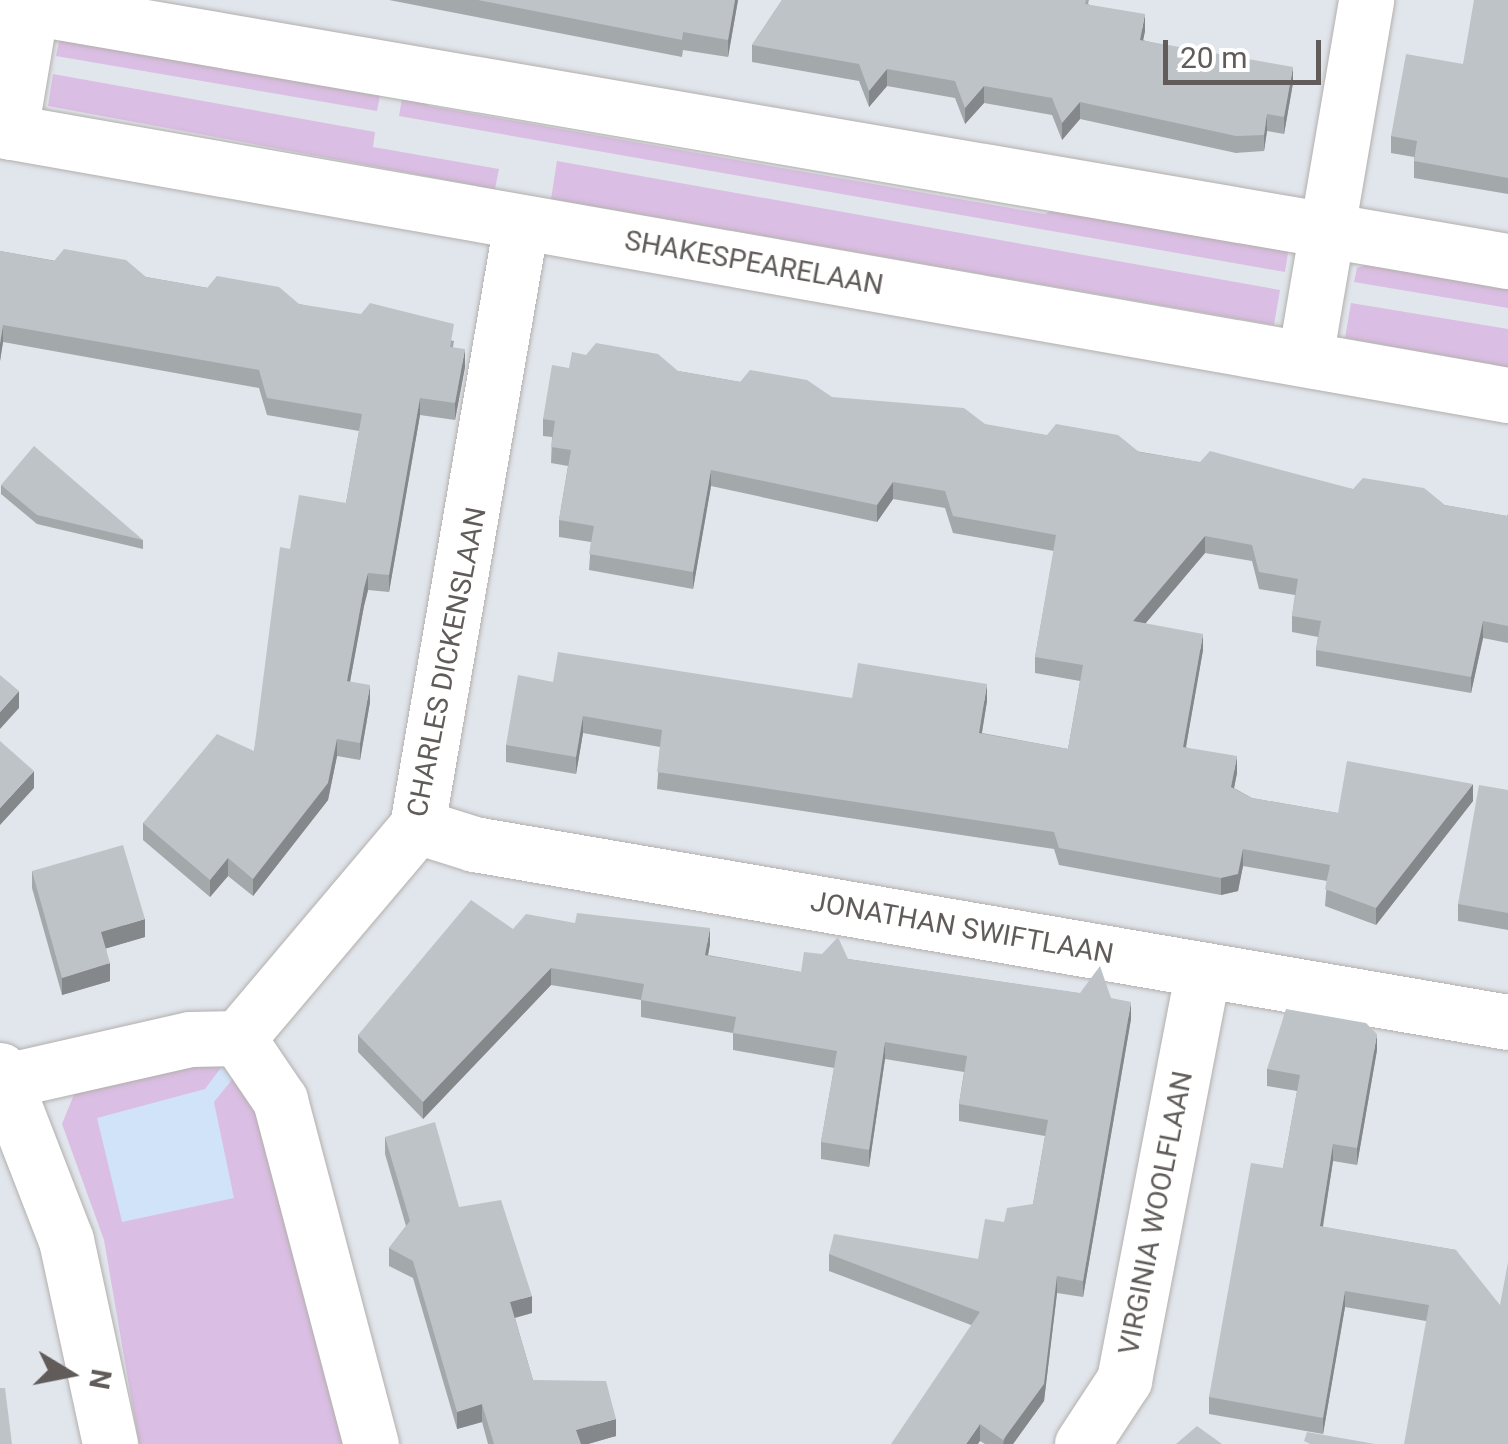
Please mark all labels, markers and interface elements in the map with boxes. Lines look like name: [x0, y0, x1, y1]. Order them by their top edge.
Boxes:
scale bar: [1168, 20, 1326, 82]
text: 20 m: [1180, 40, 1247, 75]
street label: SHAKESPEARELAAN: [622, 224, 886, 302]
street label: CHARLES DICKENSLAAN: [400, 504, 494, 820]
street label: JONATHAN SWIFTLAAN: [808, 885, 1116, 971]
street label: VIRGINIA WOOLFLAAN: [1112, 1068, 1200, 1358]
north arrow: [20, 1324, 120, 1424]
text: N: [82, 1367, 118, 1392]

